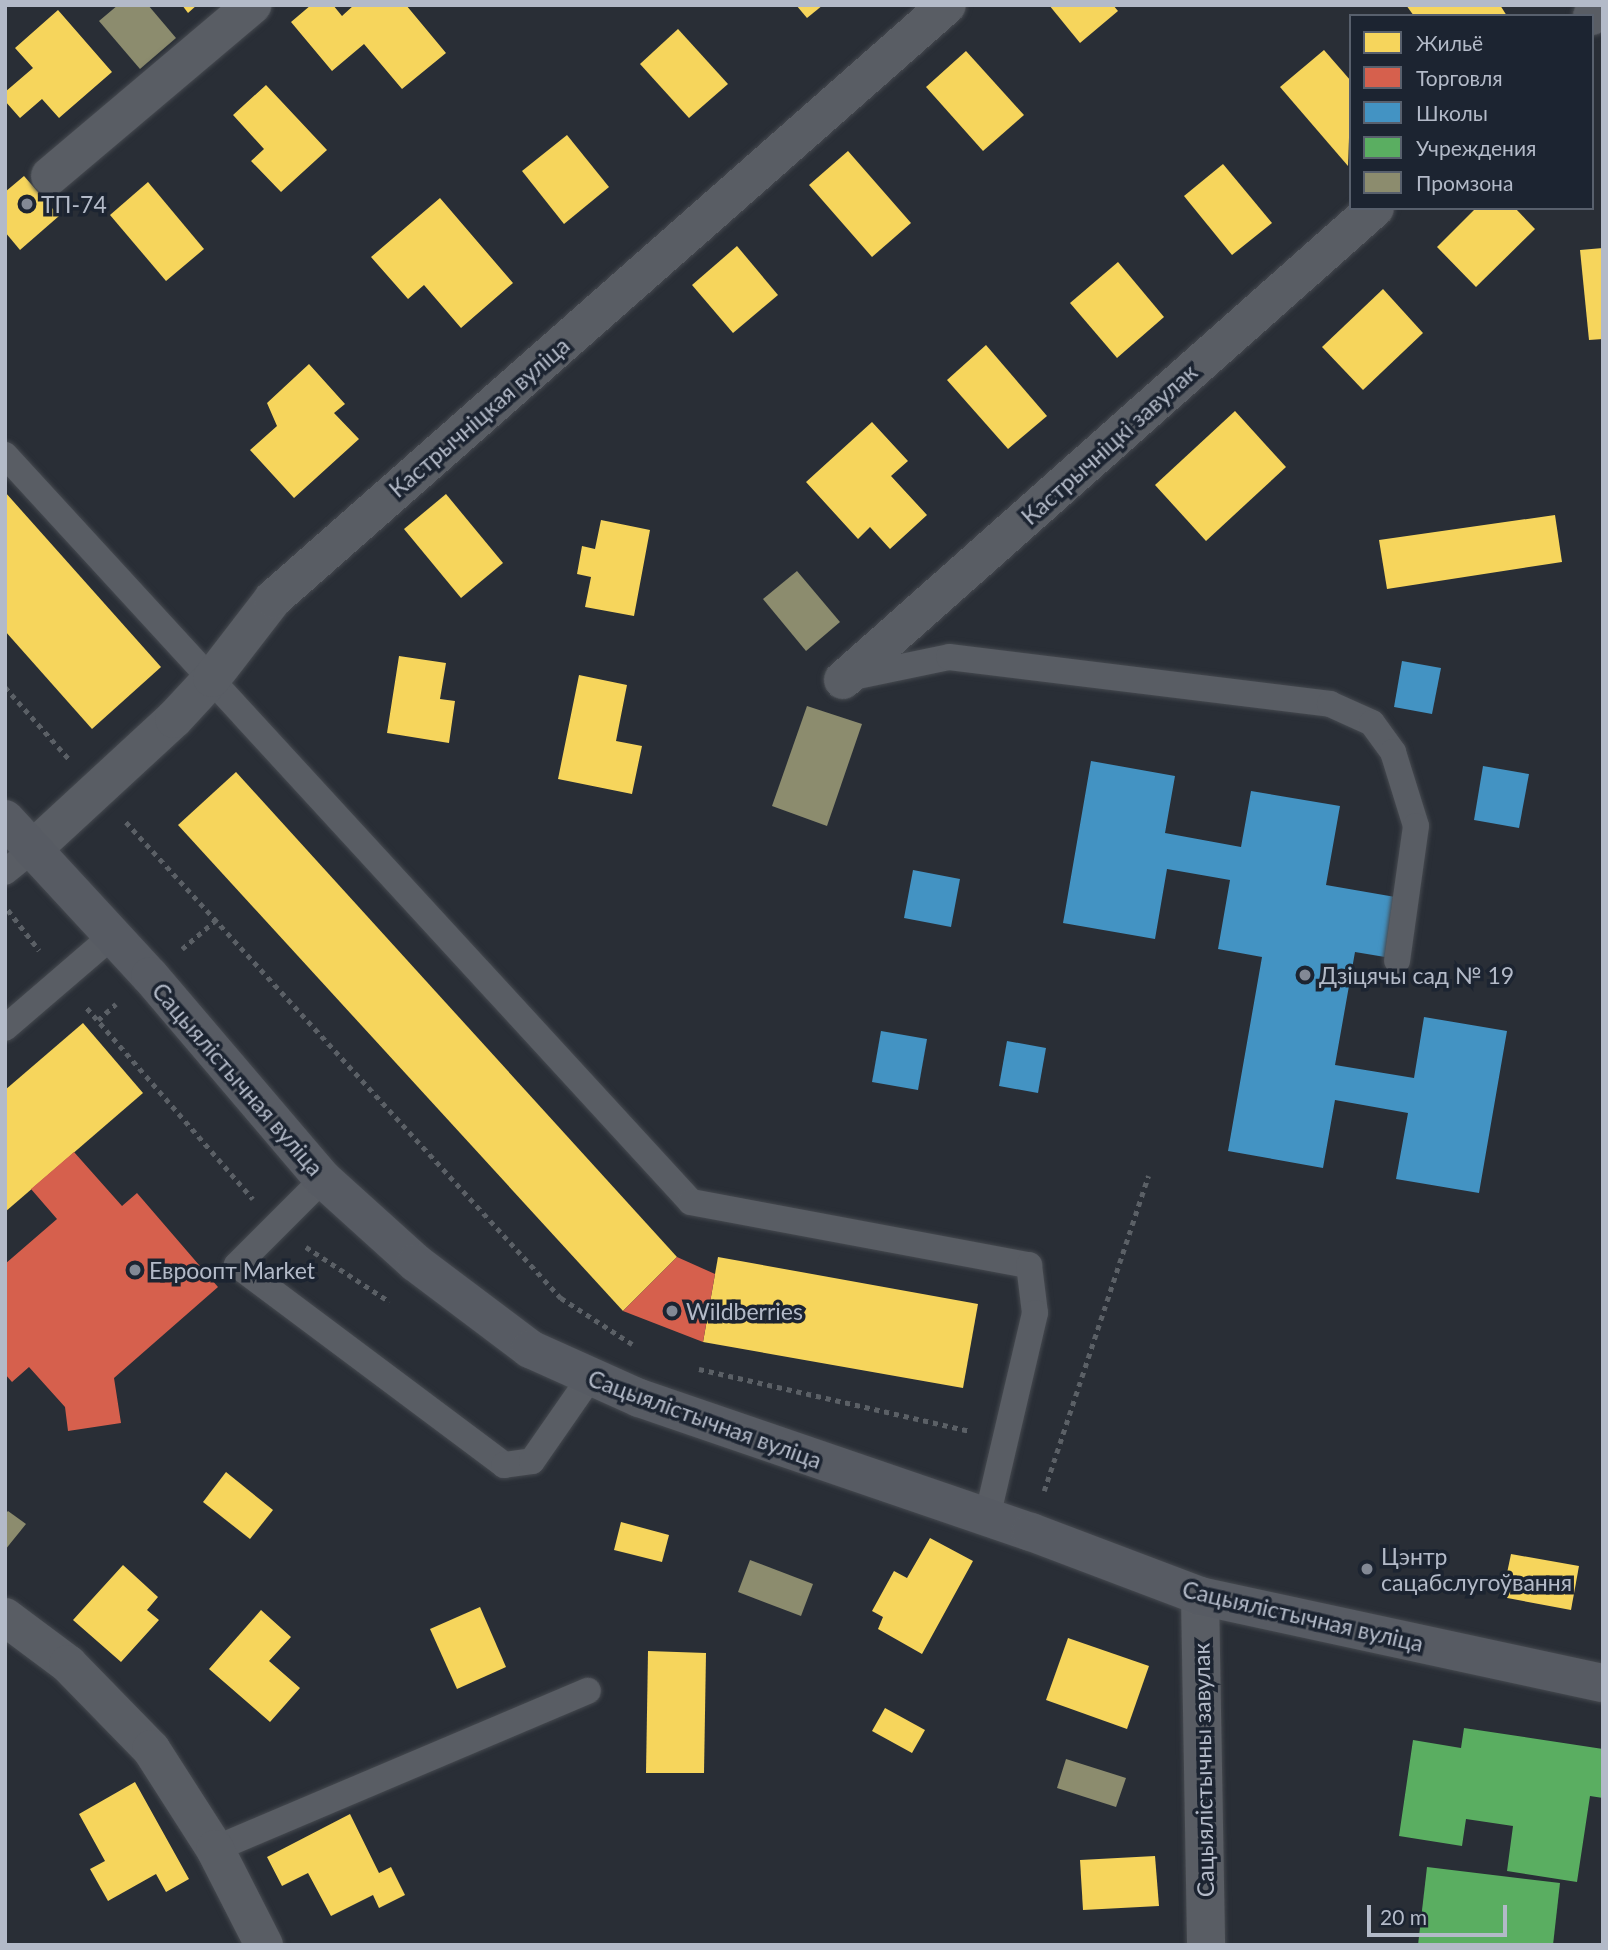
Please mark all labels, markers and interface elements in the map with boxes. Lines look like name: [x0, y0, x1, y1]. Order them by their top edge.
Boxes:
legend: [1349, 14, 1594, 210]
text: Жильё: [1416, 30, 1483, 55]
text: Торговля: [1416, 65, 1503, 90]
text: Школы: [1416, 100, 1488, 125]
text: Учреждения: [1416, 135, 1536, 160]
text: Промзона: [1416, 170, 1513, 195]
place label: ТП-74: [41, 190, 107, 218]
marker: ТП-74: [19, 196, 35, 212]
street label: Кастрычніцкая вуліца: [383, 331, 575, 503]
street label: Кастрычніцкі завулак: [1016, 358, 1202, 530]
place label: Дзіцячы сад № 19: [1319, 961, 1514, 989]
marker: Дзіцячы сад № 19: [1297, 967, 1313, 983]
street label: Сацыялістычная вуліца: [147, 977, 329, 1181]
place label: Евроопт Market: [149, 1256, 315, 1284]
marker: Евроопт Market: [127, 1262, 143, 1278]
place label: Wildberries: [686, 1297, 803, 1325]
marker: Wildberries: [664, 1303, 680, 1319]
street label: Сацыялістычная вуліца: [584, 1364, 826, 1474]
place label: Цэнтр сацабслугоўвання: [1381, 1542, 1572, 1596]
marker: Цэнтр сацабслугоўвання: [1359, 1561, 1375, 1577]
street label: Сацыялістычная вуліца: [1180, 1575, 1426, 1657]
street label: Сацыялістычны завулак: [1187, 1643, 1219, 1897]
scale bar: [1370, 1890, 1510, 1934]
text: 20 m: [1380, 1904, 1427, 1929]

